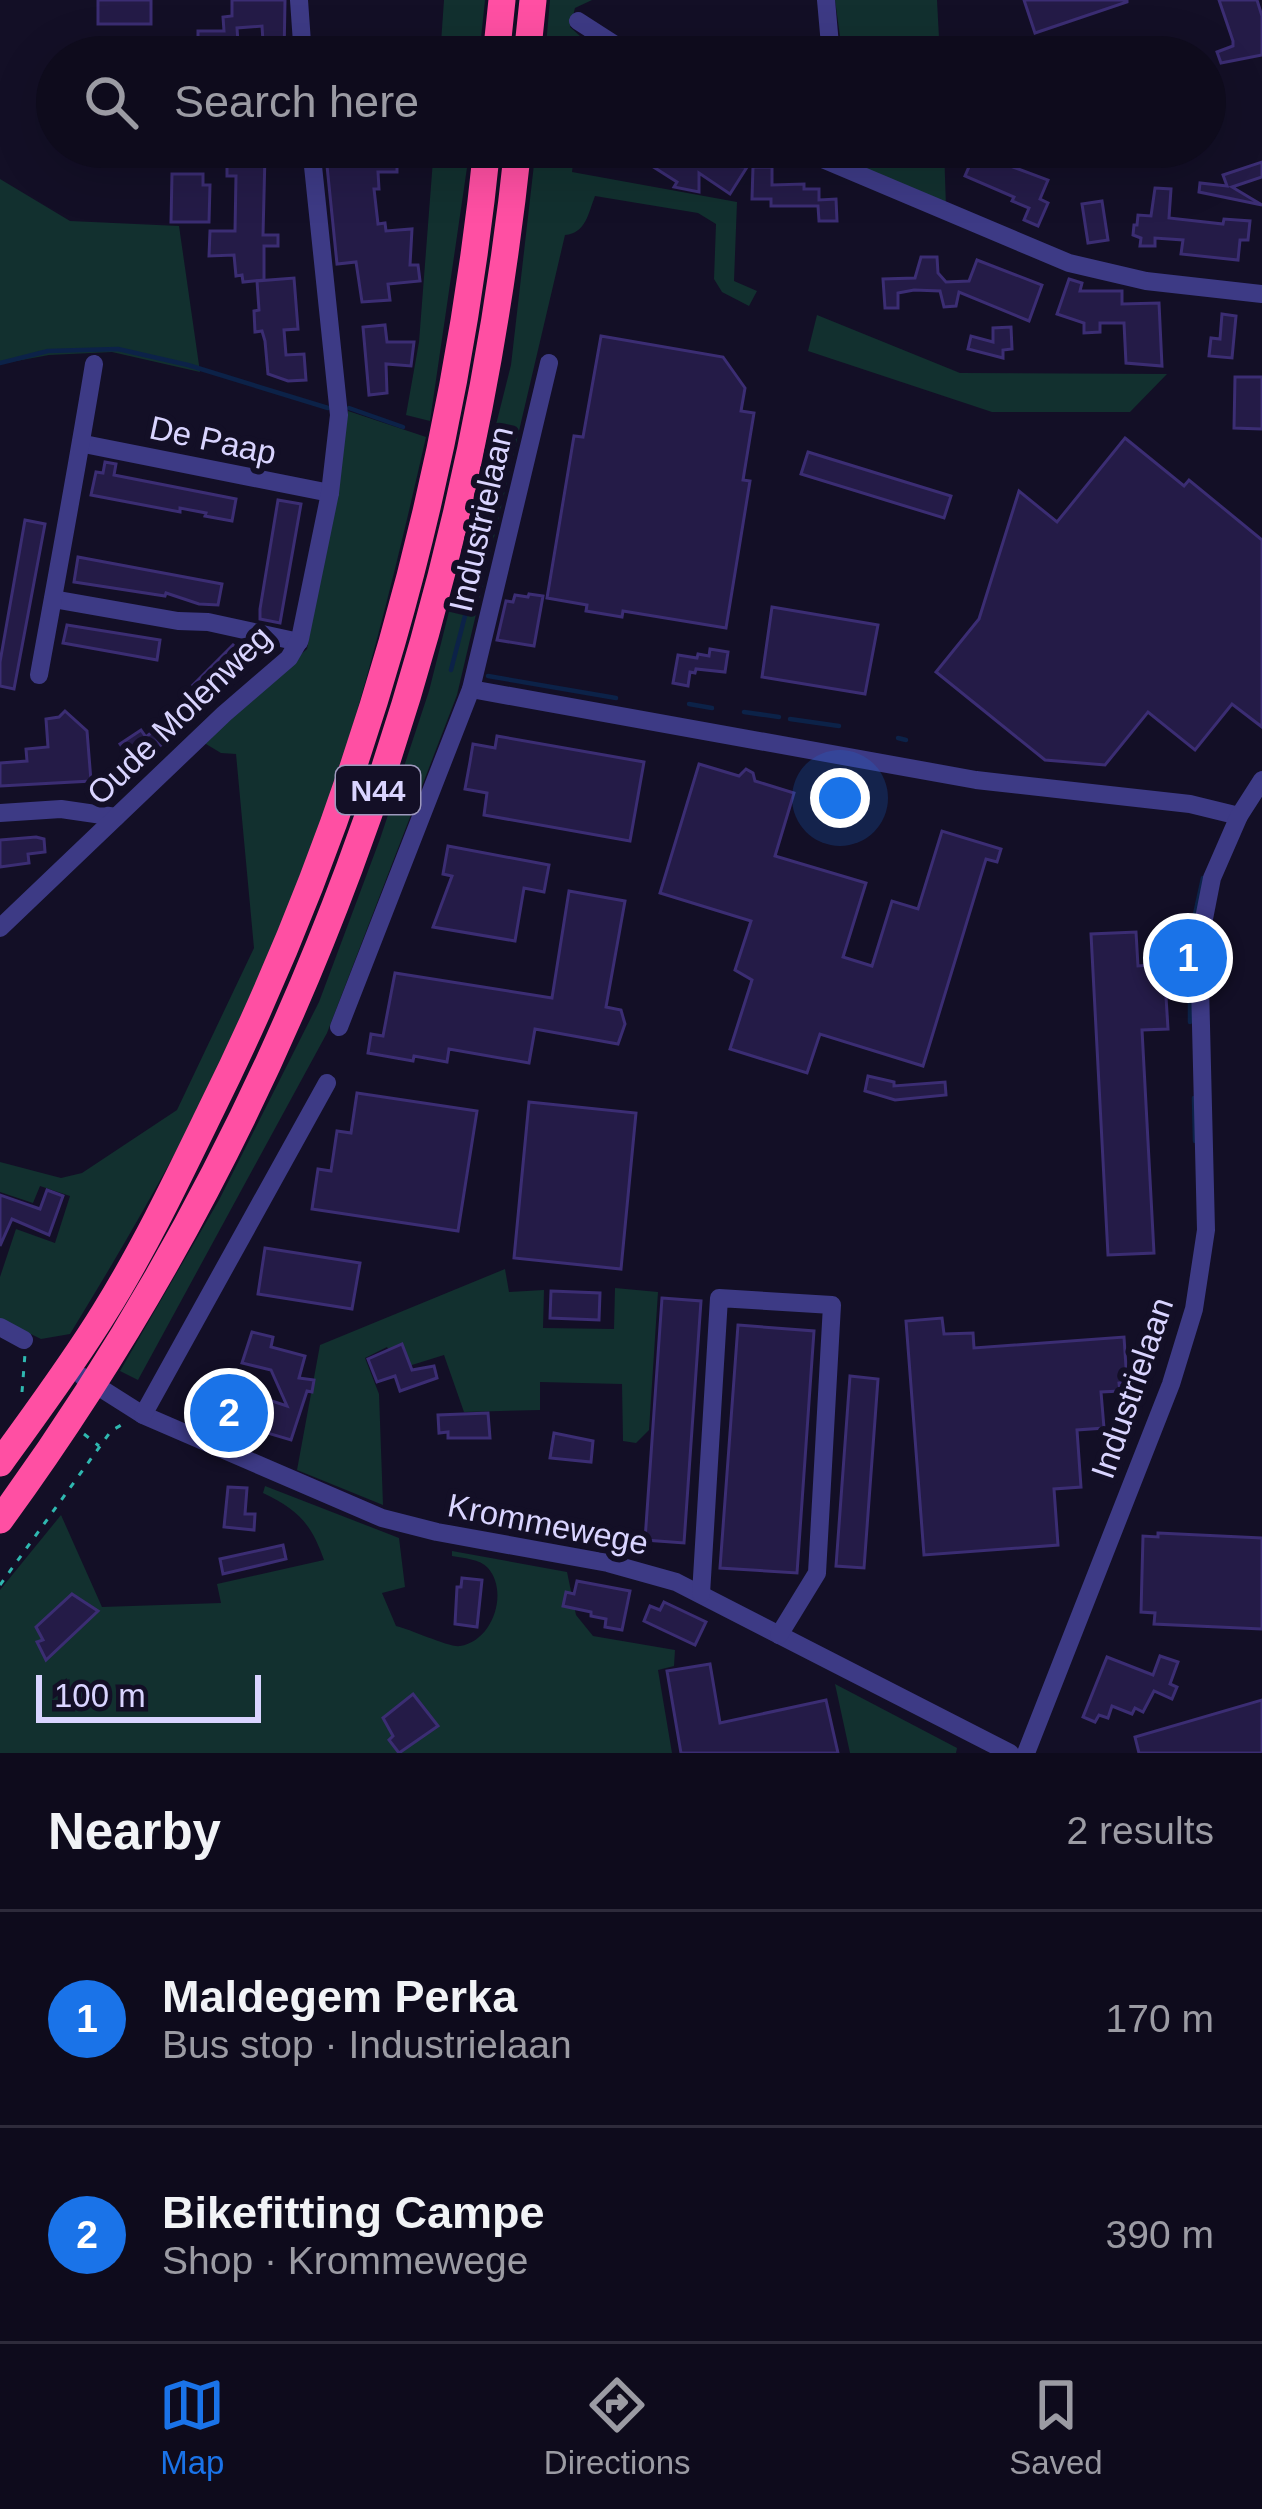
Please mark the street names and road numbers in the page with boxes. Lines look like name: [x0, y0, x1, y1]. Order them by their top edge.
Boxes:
street label: De Paap: [146, 409, 280, 471]
street label: Industrielaan: [442, 423, 520, 615]
street label: Oude Molenweg: [80, 618, 278, 812]
road number: N44: [336, 766, 420, 814]
street label: Industrielaan: [1084, 1293, 1180, 1483]
street label: Krommewege: [445, 1486, 651, 1562]

